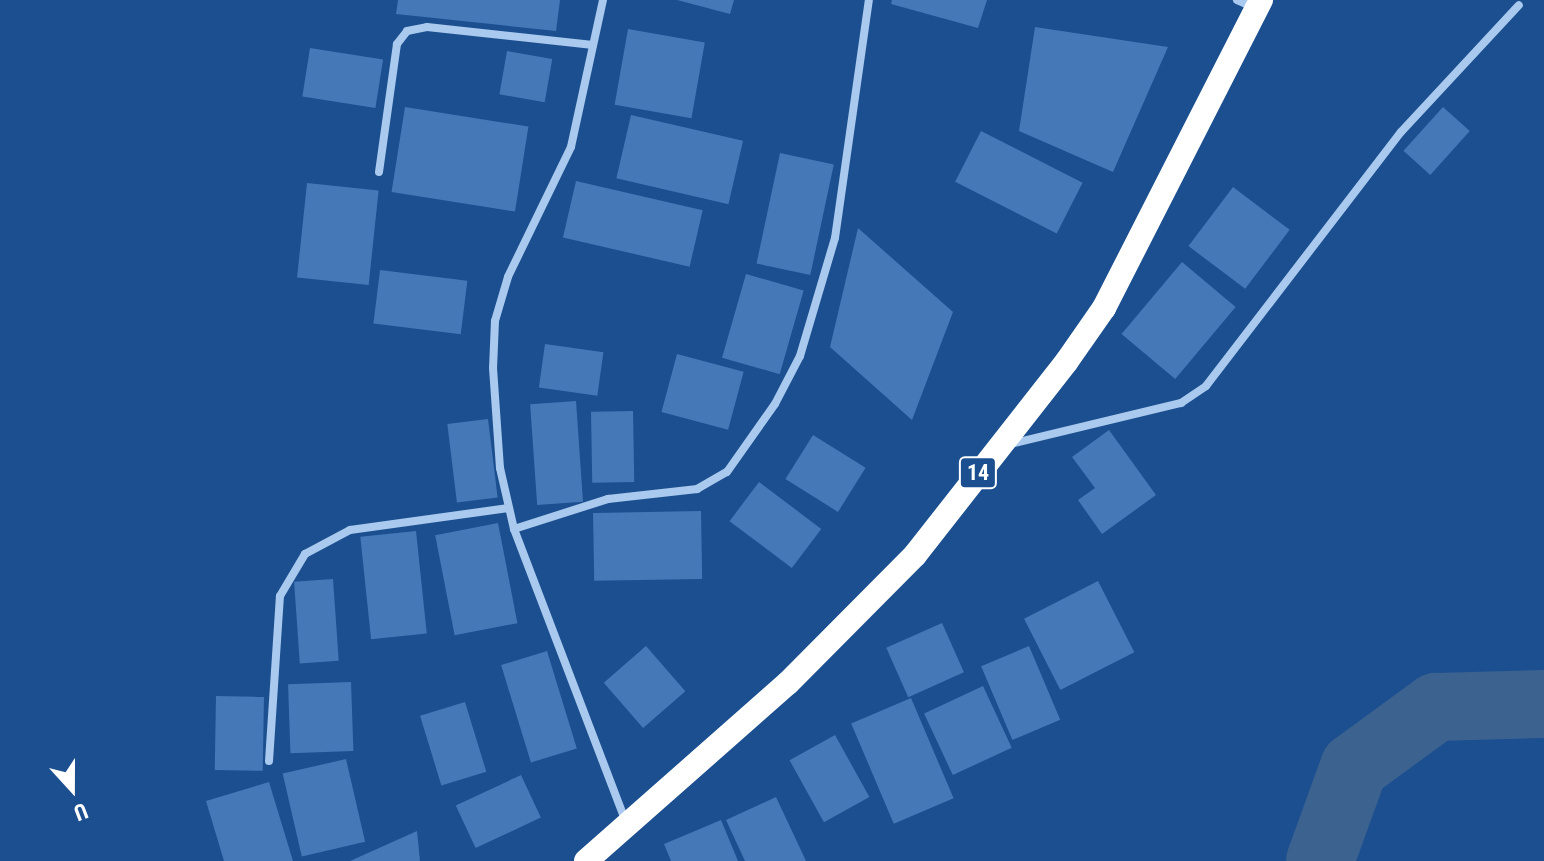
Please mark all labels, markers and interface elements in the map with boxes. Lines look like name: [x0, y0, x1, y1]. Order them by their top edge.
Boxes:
road number: 14: [958, 455, 998, 491]
north arrow: [32, 749, 112, 829]
text: U: [70, 798, 91, 826]

